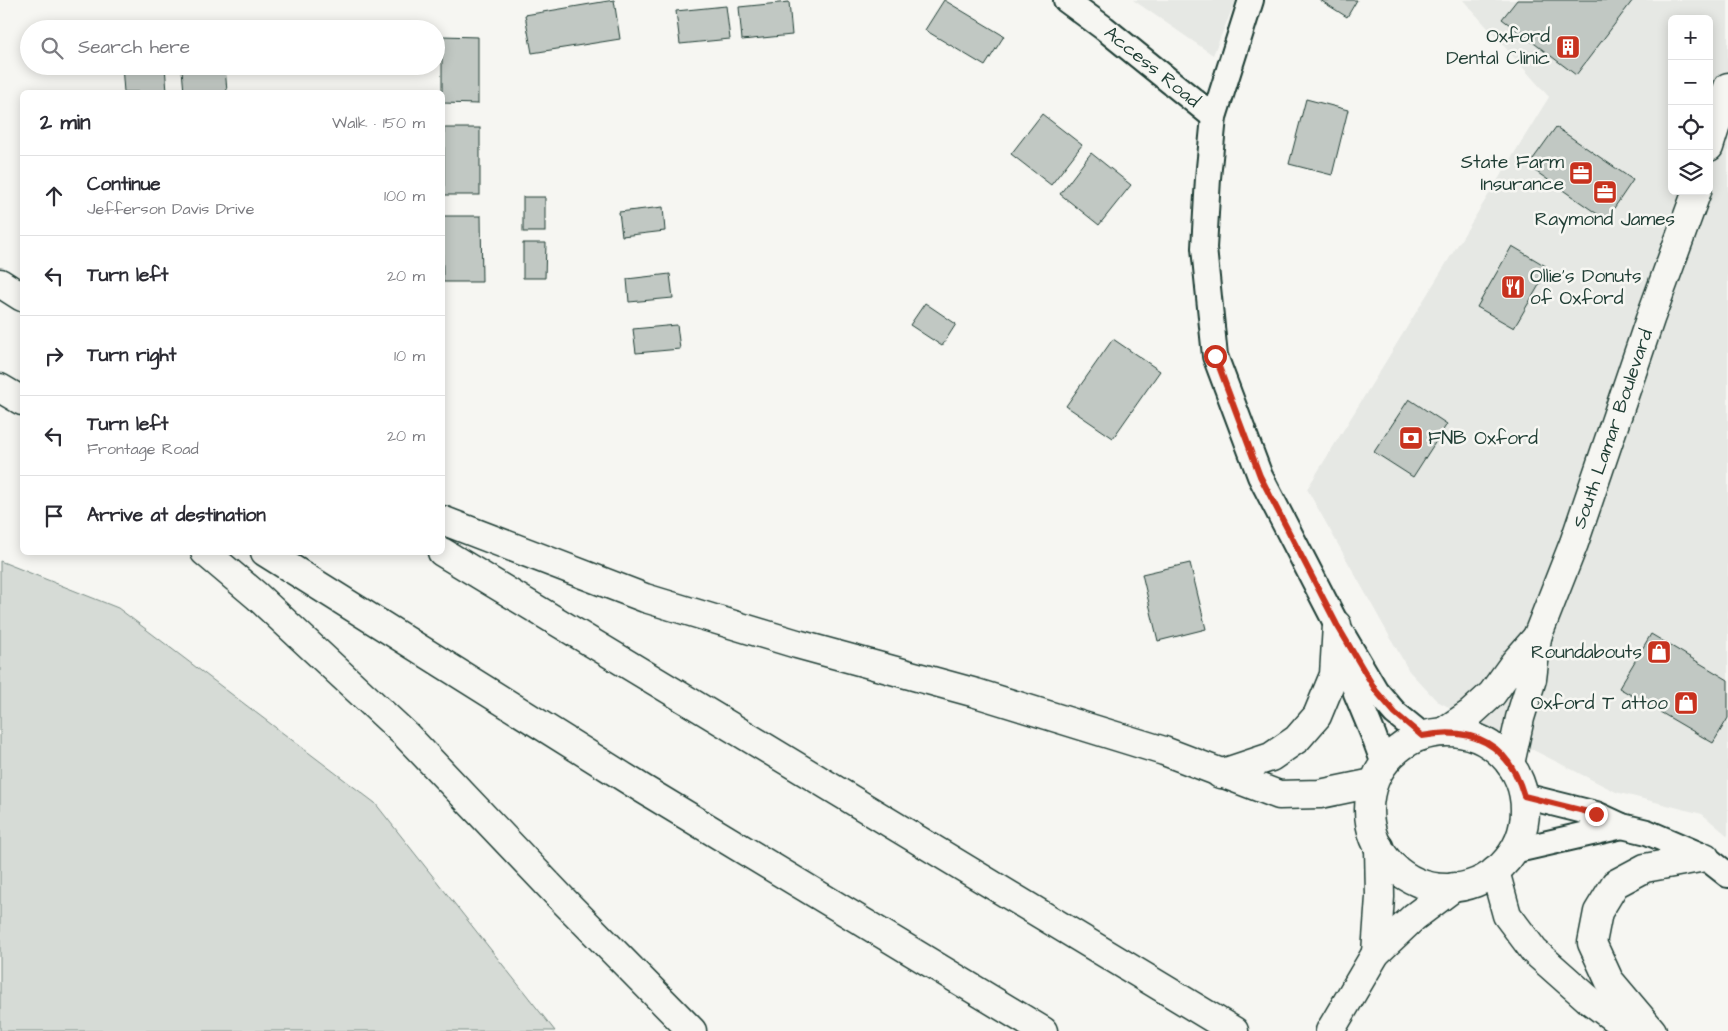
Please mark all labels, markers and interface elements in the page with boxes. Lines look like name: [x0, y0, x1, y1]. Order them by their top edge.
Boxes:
map controls: [1668, 15, 1713, 195]
button: +: [1668, 15, 1713, 60]
search box: [20, 20, 445, 75]
street label: Access Road: [1098, 20, 1206, 114]
place label: Oxford Dental Clinic: [1446, 23, 1550, 72]
icon: search: [38, 34, 66, 62]
text: Search here: [78, 34, 190, 61]
building icon: Oxford Dental Clinic: [1555, 34, 1581, 60]
button: −: [1668, 60, 1713, 105]
button: locate: [1668, 105, 1713, 150]
text: 2 min: [40, 108, 90, 137]
text: Walk · 150 m: [332, 112, 425, 134]
place label: State Farm Insurance: [1461, 149, 1564, 198]
button: layers: [1668, 150, 1713, 195]
office icon: State Farm Insurance: [1568, 160, 1594, 186]
text: Continue: [87, 171, 161, 198]
office icon: Raymond James: [1592, 179, 1618, 205]
icon: ahead: [40, 182, 68, 210]
text: 100 m: [384, 185, 425, 207]
text: Jefferson Davis Drive: [87, 198, 254, 220]
place label: Raymond James: [1535, 206, 1675, 234]
icon: left: [40, 262, 68, 290]
text: Turn left: [87, 262, 168, 289]
place label: Ollie's Donuts of Oxford: [1530, 263, 1641, 312]
text: 20 m: [387, 265, 425, 287]
restaurant icon: Ollie's Donuts of Oxford: [1500, 274, 1526, 300]
street label: South Lamar Boulevard: [1566, 325, 1660, 532]
icon: right: [40, 342, 68, 370]
text: Turn right: [87, 342, 176, 369]
text: 10 m: [394, 345, 425, 367]
route start: [1204, 345, 1227, 368]
text: Turn left: [87, 411, 168, 438]
icon: left: [40, 422, 68, 450]
text: 20 m: [387, 425, 425, 447]
bank icon: FNB Oxford: [1398, 425, 1424, 451]
place label: FNB Oxford: [1428, 425, 1538, 452]
text: Frontage Road: [87, 438, 199, 460]
icon: arrive: [40, 502, 68, 530]
text: Arrive at destination: [87, 502, 266, 529]
place label: Roundabouts: [1531, 639, 1642, 666]
shop icon: Roundabouts: [1646, 639, 1672, 665]
place label: Oxford T attoo: [1531, 690, 1668, 717]
shop icon: Oxford T attoo: [1673, 690, 1699, 716]
route end: [1585, 803, 1608, 826]

